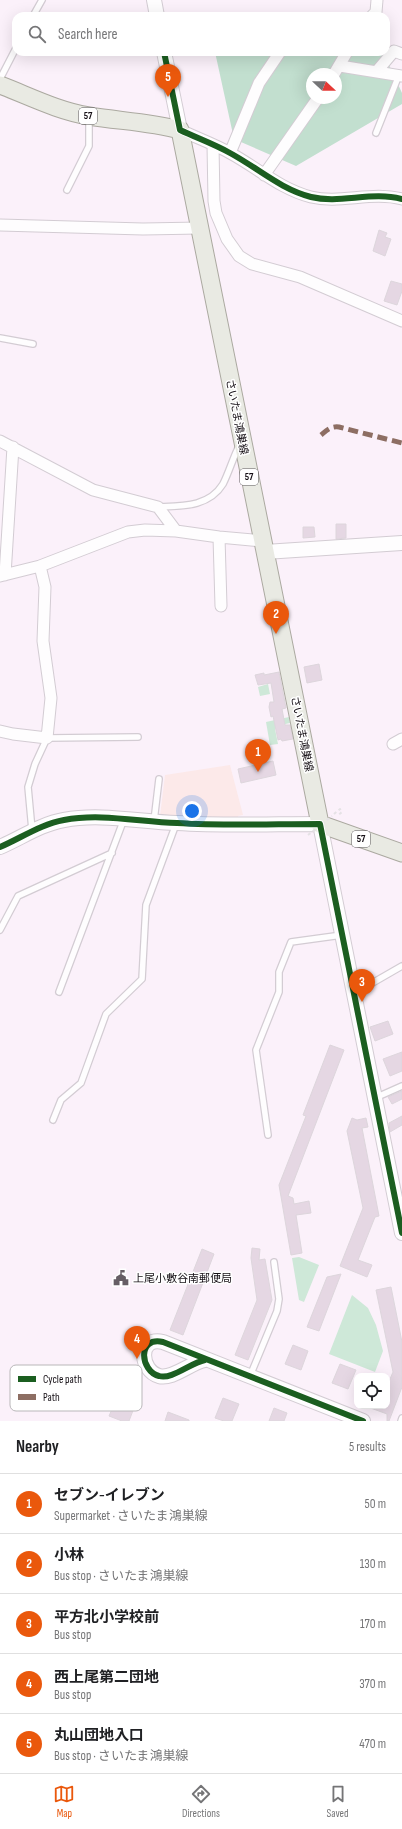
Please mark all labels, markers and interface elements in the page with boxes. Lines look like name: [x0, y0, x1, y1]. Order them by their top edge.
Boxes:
search box: [12, 12, 390, 56]
icon: search: [26, 23, 48, 45]
text: Search here: [58, 25, 118, 44]
pin: 5: [155, 64, 181, 97]
north arrow: [306, 68, 342, 104]
road number: 57: [79, 108, 97, 124]
street label: さいたま鴻巣線: [223, 378, 251, 456]
road number: 57: [240, 469, 258, 485]
pin: 2: [263, 601, 289, 634]
street label: さいたま鴻巣線: [288, 695, 316, 773]
pin: 1: [245, 739, 271, 772]
your location: [182, 801, 202, 821]
road number: 57: [352, 831, 370, 847]
pin: 3: [349, 969, 375, 1002]
public building icon: 上尾小敷谷南郵便局: [112, 1269, 130, 1287]
place label: 上尾小敷谷南郵便局: [133, 1272, 232, 1285]
pin: 4: [124, 1326, 150, 1359]
legend: [10, 1365, 142, 1411]
text: Cycle path: [43, 1373, 82, 1386]
map controls: [354, 1373, 390, 1409]
button: locate: [354, 1373, 390, 1409]
text: Path: [43, 1391, 60, 1404]
text: Nearby: [16, 1437, 59, 1457]
text: 5 results: [349, 1439, 386, 1455]
text: セブン-イレブン: [54, 1486, 165, 1505]
text: 1: [26, 1496, 32, 1512]
text: 50 m: [365, 1496, 386, 1512]
text: Supermarket · さいたま鴻巣線: [54, 1508, 208, 1524]
text: 小林: [54, 1546, 84, 1565]
text: 2: [26, 1556, 32, 1572]
text: 130 m: [360, 1556, 386, 1572]
text: Bus stop · さいたま鴻巣線: [54, 1568, 189, 1584]
text: 平方北小学校前: [54, 1608, 159, 1627]
text: 3: [26, 1616, 32, 1632]
text: 170 m: [360, 1616, 386, 1632]
text: Bus stop: [54, 1627, 91, 1643]
text: 西上尾第二団地: [54, 1668, 159, 1687]
text: 4: [26, 1676, 32, 1692]
text: 370 m: [359, 1676, 386, 1692]
text: Bus stop: [54, 1687, 91, 1703]
text: 丸山団地入口: [54, 1726, 144, 1745]
text: 5: [26, 1736, 32, 1752]
text: 470 m: [359, 1736, 386, 1752]
text: Bus stop · さいたま鴻巣線: [54, 1748, 189, 1764]
tab: Map: [53, 1783, 75, 1820]
tab: Directions: [182, 1783, 220, 1820]
tab: Saved: [327, 1783, 349, 1820]

